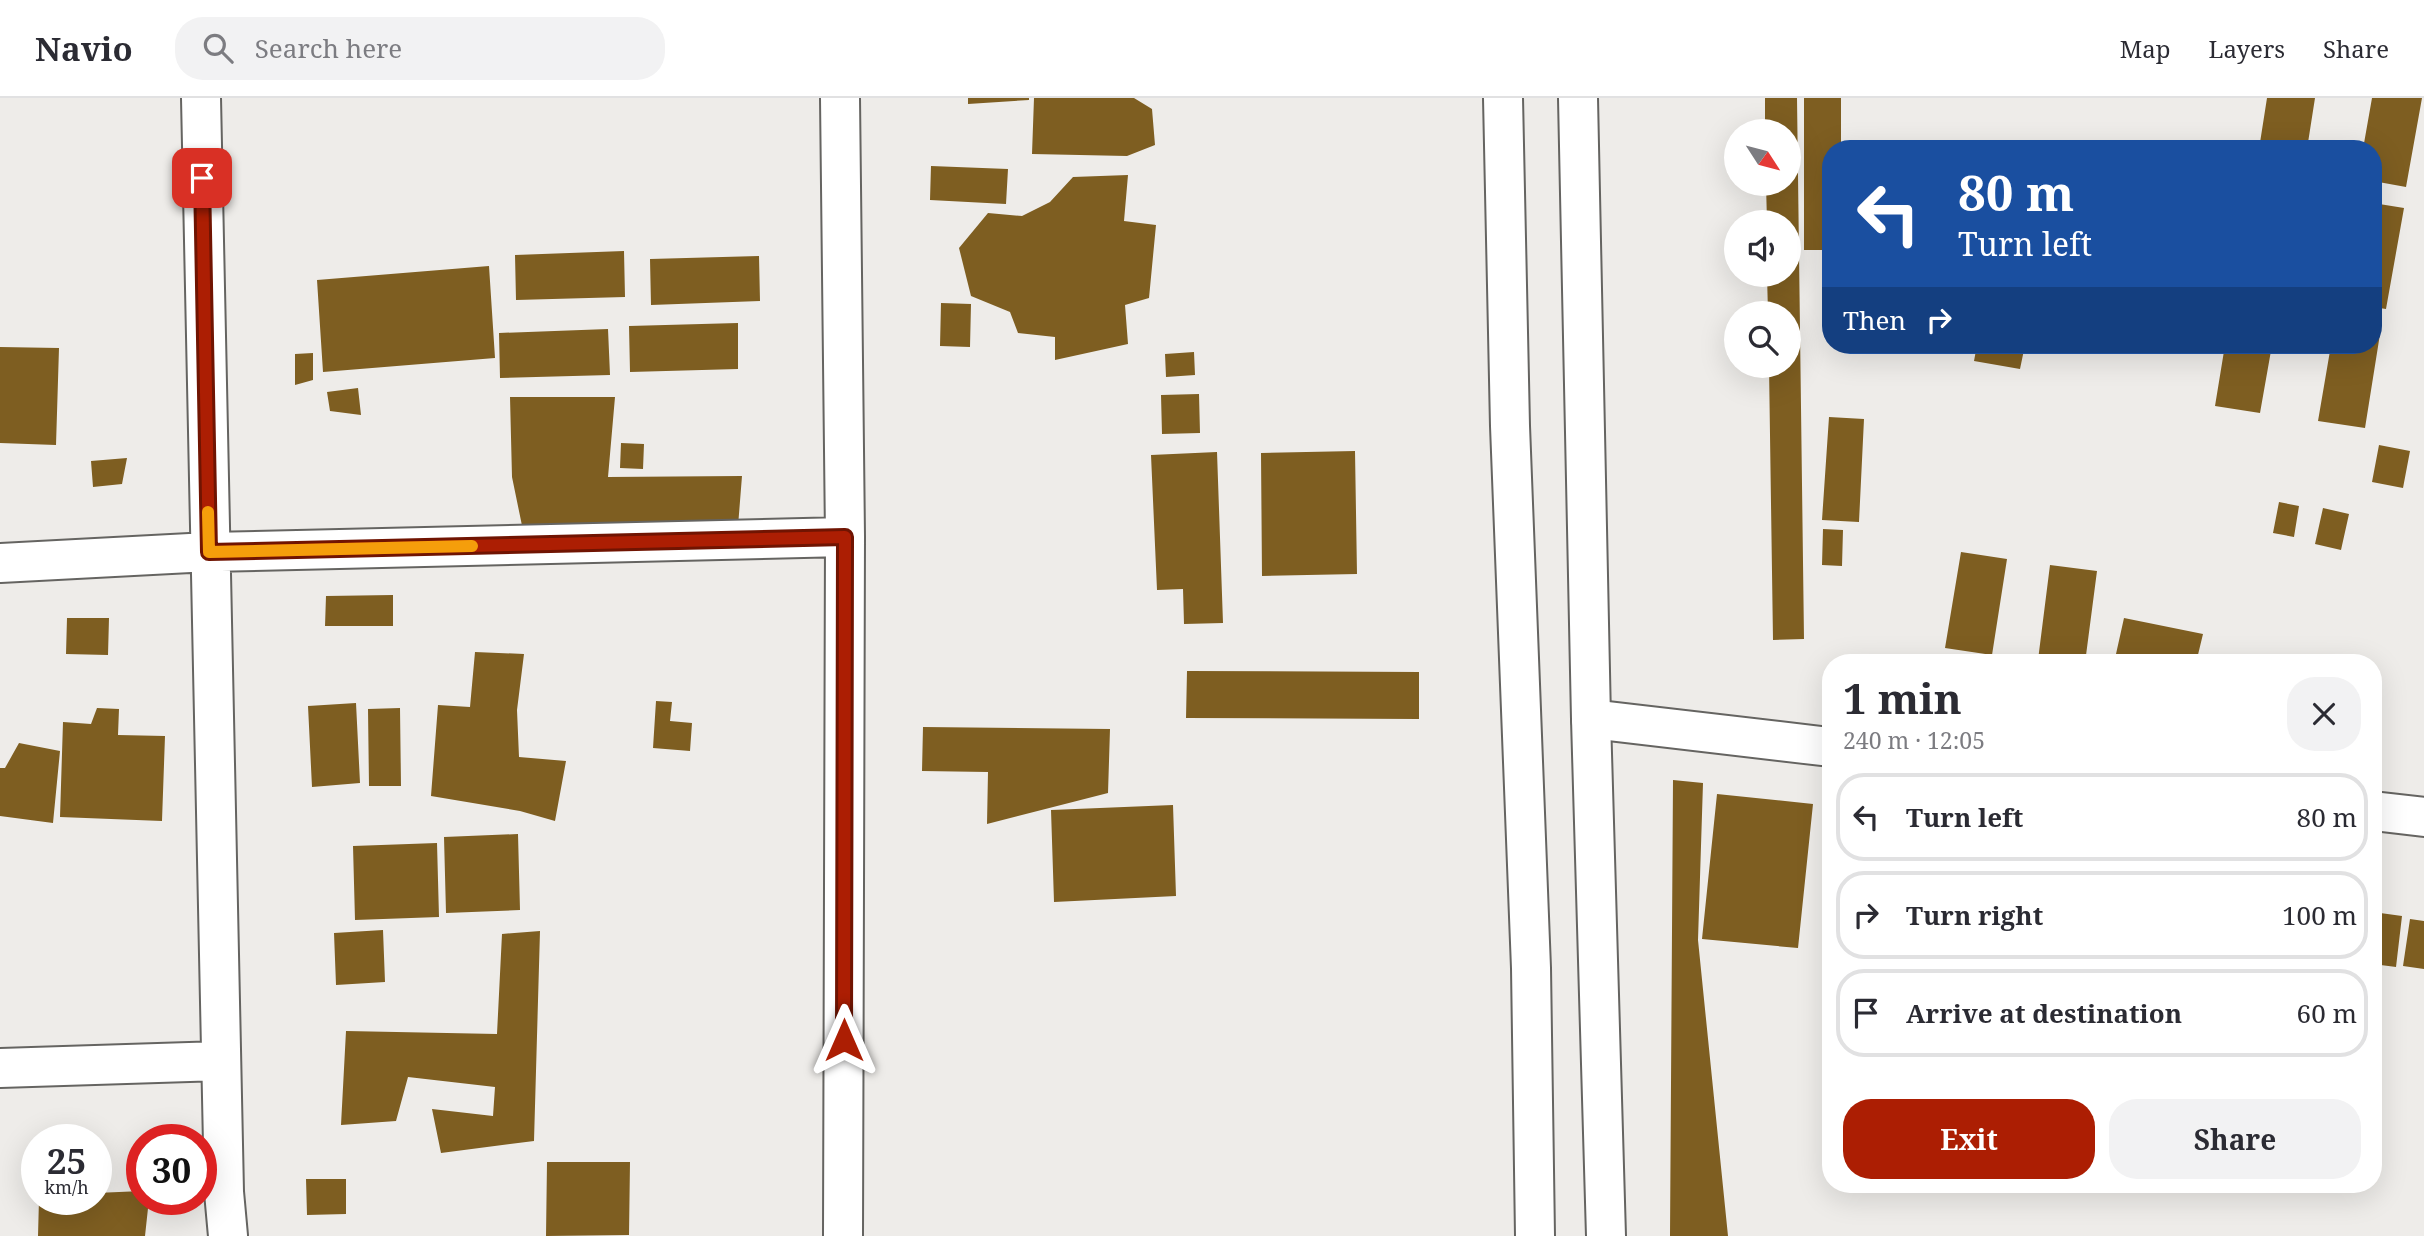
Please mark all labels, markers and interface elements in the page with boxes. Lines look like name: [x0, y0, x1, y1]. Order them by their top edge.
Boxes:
search box: [175, 17, 665, 80]
text: Navio: [35, 26, 133, 71]
icon: search: [199, 29, 237, 67]
text: Search here: [255, 30, 402, 66]
text: Map: [2120, 32, 2171, 65]
text: Layers: [2209, 32, 2285, 65]
text: Share: [2323, 32, 2389, 65]
north arrow: [1724, 119, 1801, 196]
map controls: [1724, 119, 1801, 378]
pin: [172, 148, 232, 208]
icon: arrive: [183, 159, 221, 197]
text: 80 m: [1958, 159, 2074, 225]
icon: left: [1843, 168, 1934, 259]
button: sound: [1724, 210, 1801, 287]
text: Turn left: [1958, 222, 2092, 265]
button: search: [1724, 301, 1801, 378]
icon: right: [1920, 301, 1958, 339]
text: Then: [1843, 302, 1906, 338]
text: 1 min: [1843, 669, 1962, 726]
button: close: [2287, 677, 2361, 751]
text: 240 m · 12:05: [1843, 724, 1985, 756]
icon: left: [1847, 798, 1885, 836]
text: Turn left: [1906, 799, 2023, 835]
text: 80 m: [2297, 799, 2357, 835]
icon: right: [1847, 896, 1885, 934]
text: Turn right: [1906, 897, 2043, 933]
text: 100 m: [2282, 897, 2357, 933]
icon: arrive: [1847, 994, 1885, 1032]
text: Arrive at destination: [1906, 995, 2182, 1031]
text: 60 m: [2297, 995, 2357, 1031]
position arrow: [807, 1003, 881, 1077]
button: Exit: [1843, 1099, 2095, 1179]
button: Share: [2109, 1099, 2361, 1179]
speed limit sign: 30: [126, 1124, 217, 1215]
text: 25: [47, 1137, 86, 1184]
text: km/h: [44, 1175, 89, 1199]

